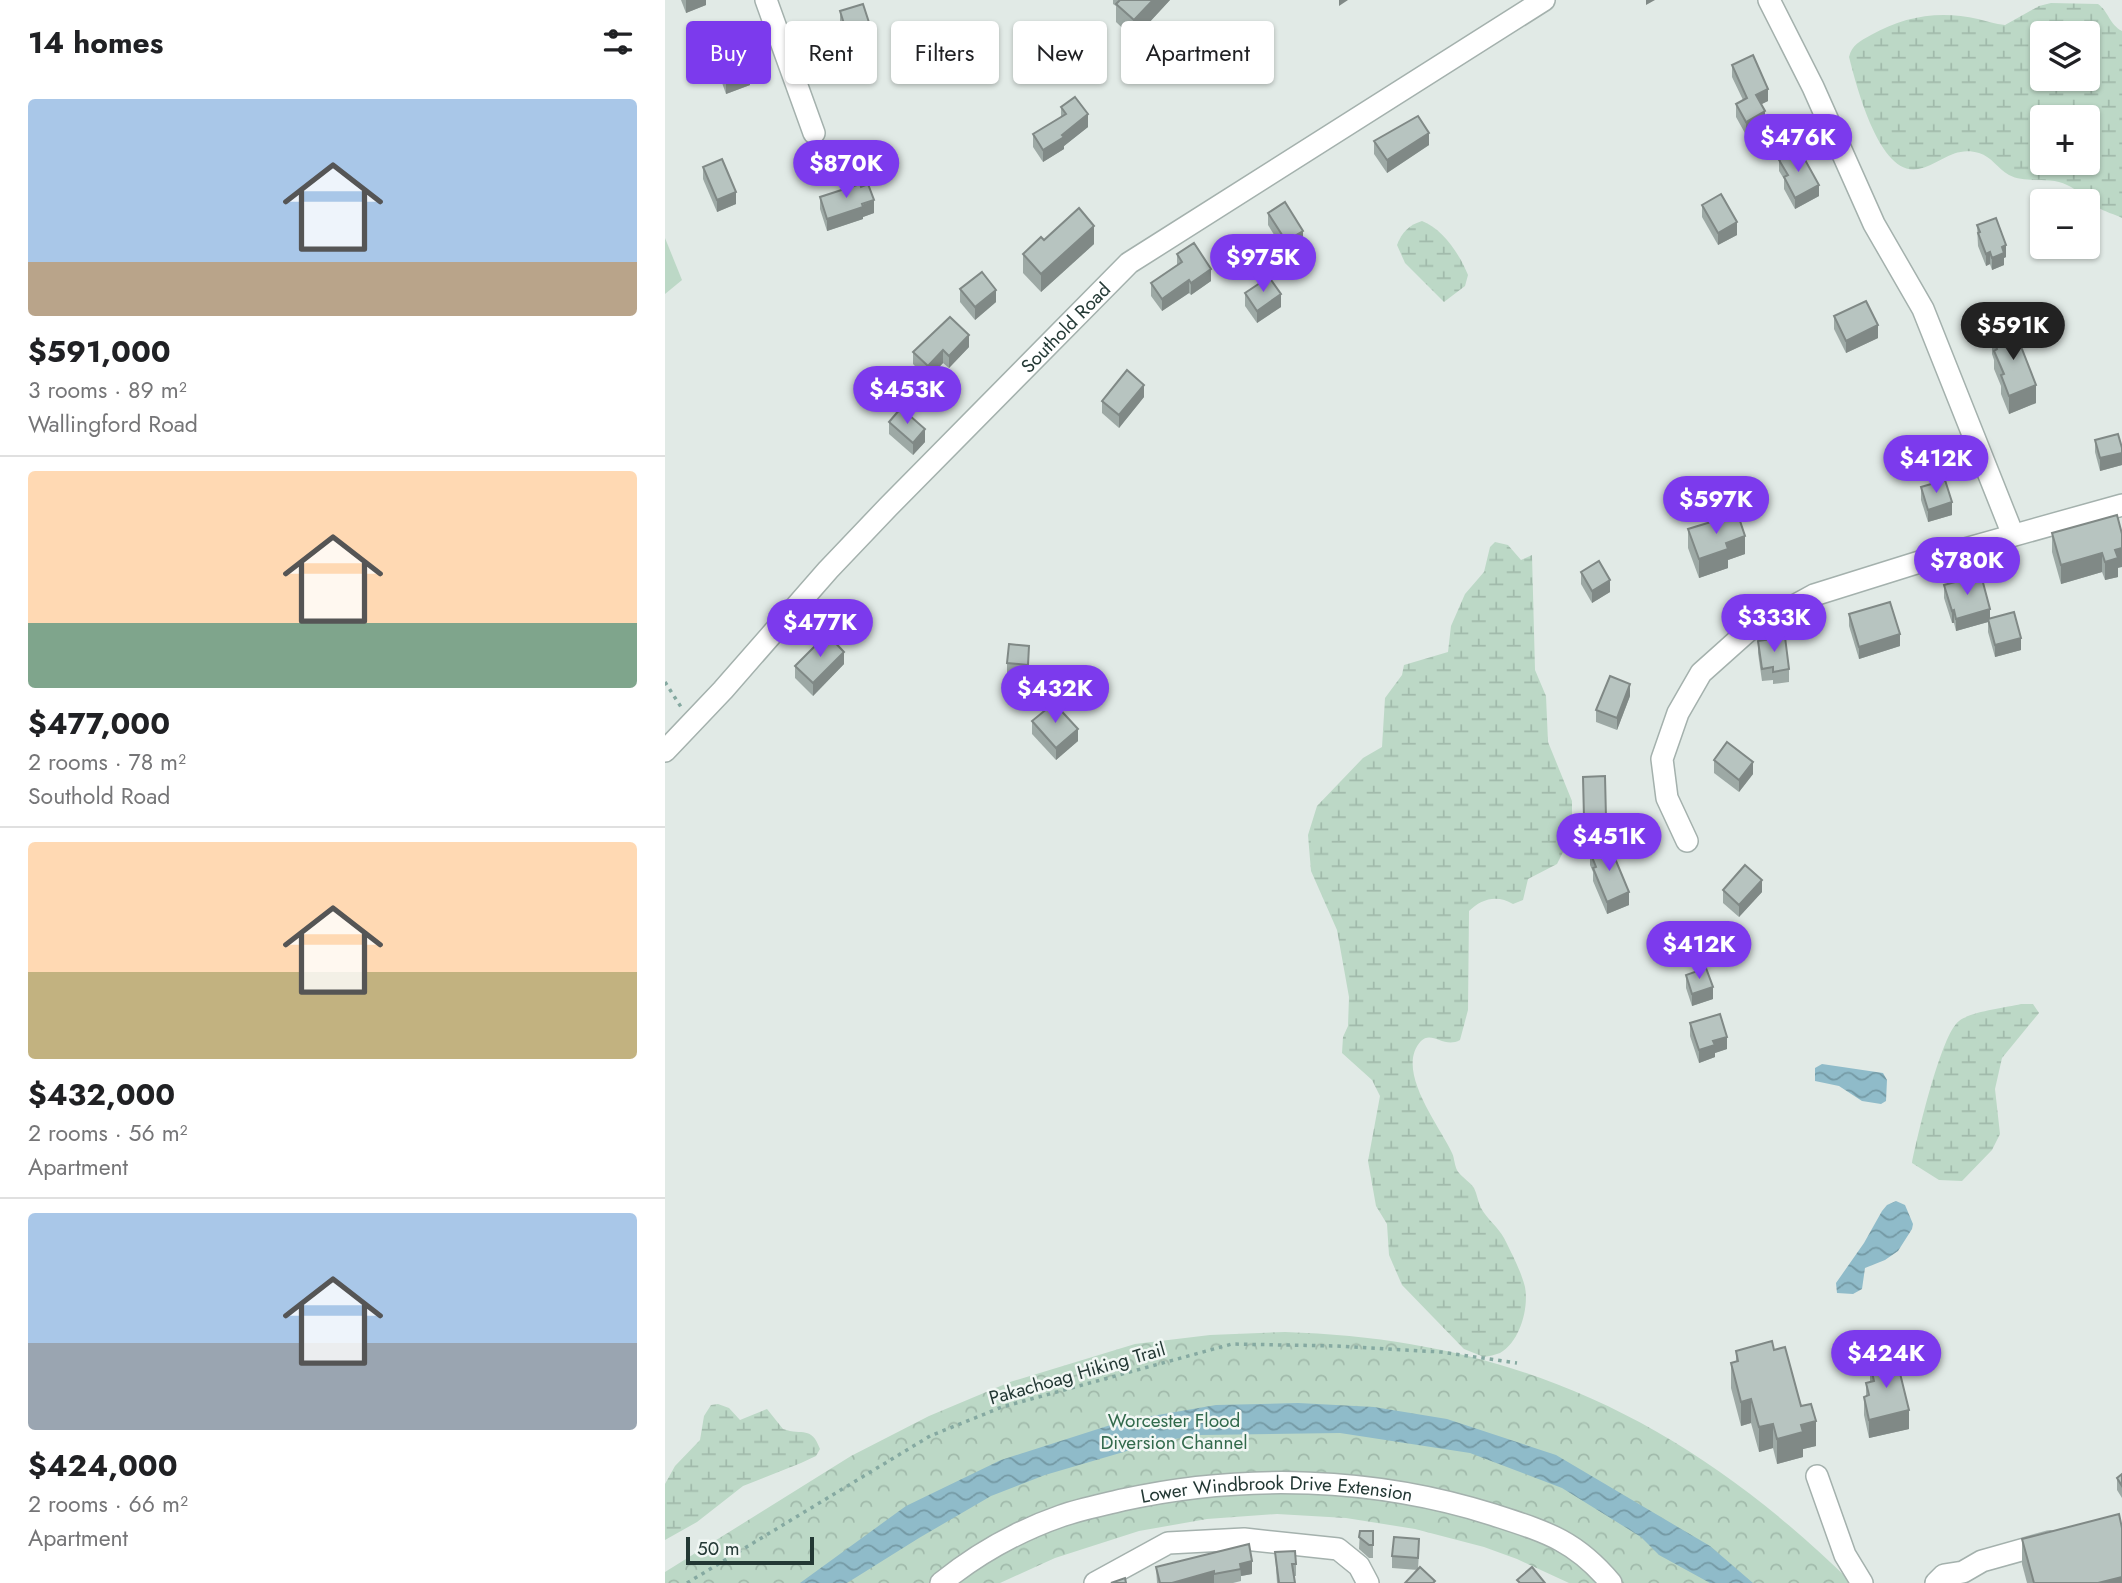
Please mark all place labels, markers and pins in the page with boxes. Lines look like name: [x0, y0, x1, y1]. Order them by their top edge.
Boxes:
pin: $476K: [1749, 114, 1847, 174]
pin: $870K: [797, 140, 895, 200]
pin: $975K: [1214, 234, 1312, 294]
pin: $591K: [1964, 302, 2062, 362]
pin: $453K: [858, 366, 956, 426]
pin: $412K: [1887, 435, 1985, 495]
pin: $597K: [1667, 476, 1765, 536]
pin: $780K: [1918, 538, 2016, 597]
pin: $333K: [1725, 594, 1823, 654]
pin: $477K: [771, 600, 869, 659]
pin: $432K: [1006, 666, 1104, 725]
pin: $451K: [1560, 814, 1658, 873]
pin: $412K: [1650, 922, 1748, 981]
pin: $424K: [1837, 1330, 1935, 1390]

